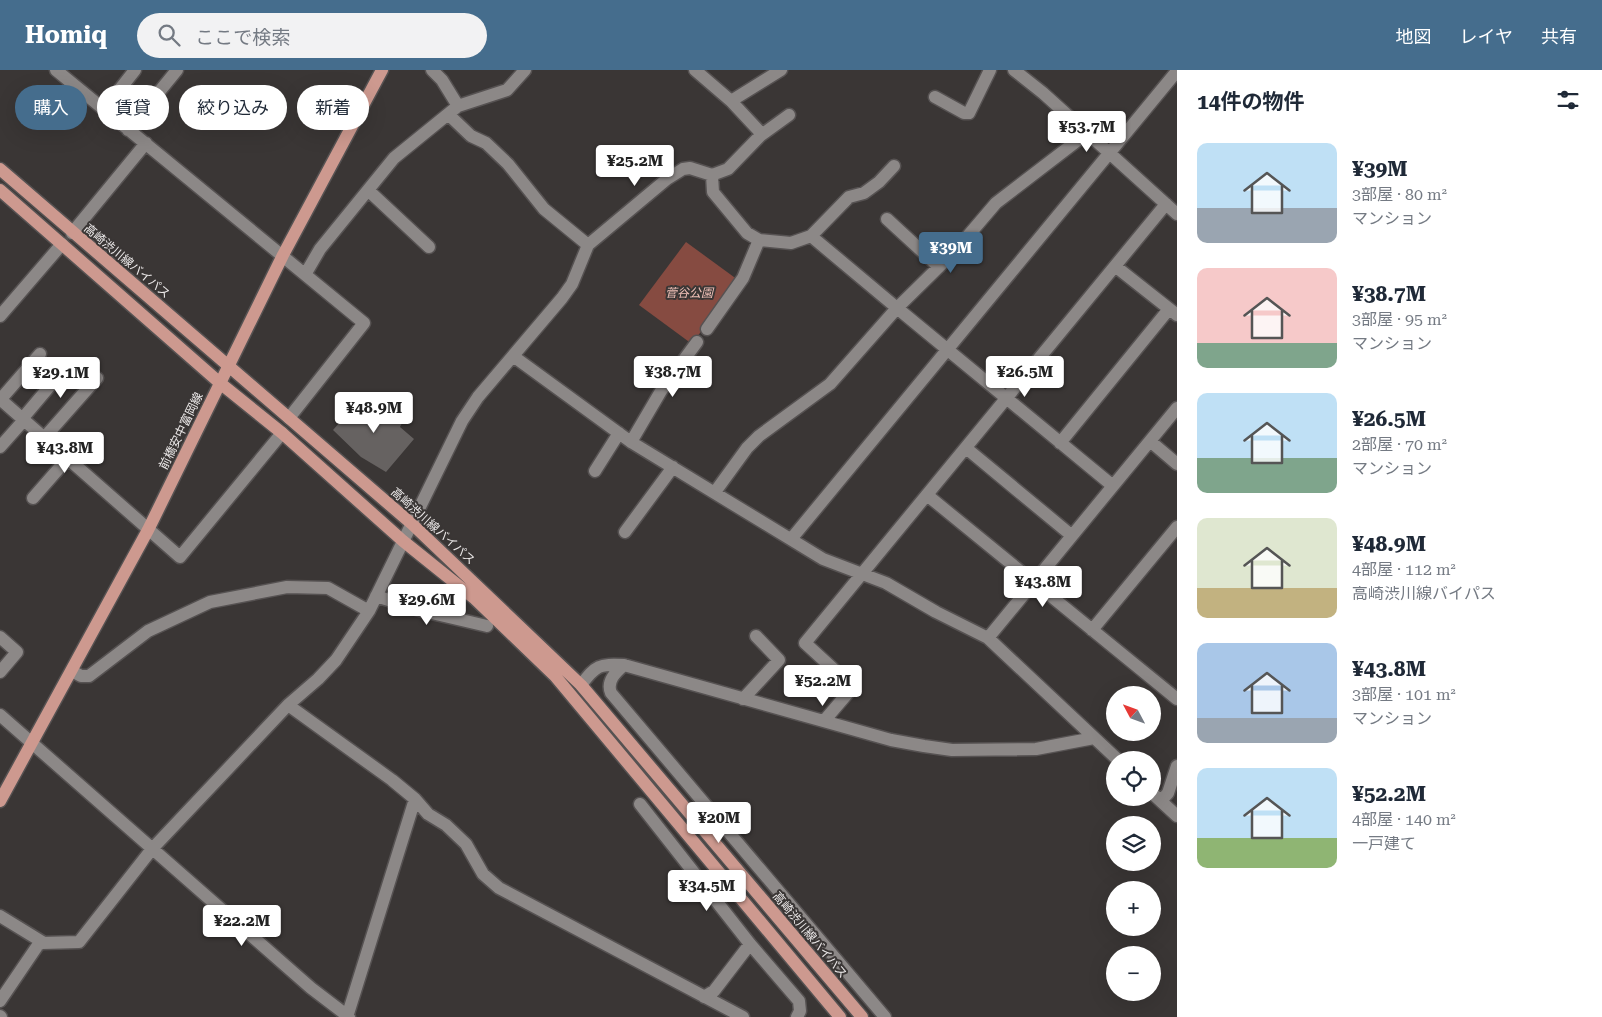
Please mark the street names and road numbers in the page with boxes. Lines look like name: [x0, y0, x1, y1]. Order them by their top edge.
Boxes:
street label: 高崎渋川線バイパス: [81, 221, 173, 301]
street label: 前橋安中富岡線: [156, 390, 206, 472]
street label: 高崎渋川線バイパス: [388, 485, 478, 567]
street label: 高崎渋川線バイパス: [770, 889, 850, 981]

